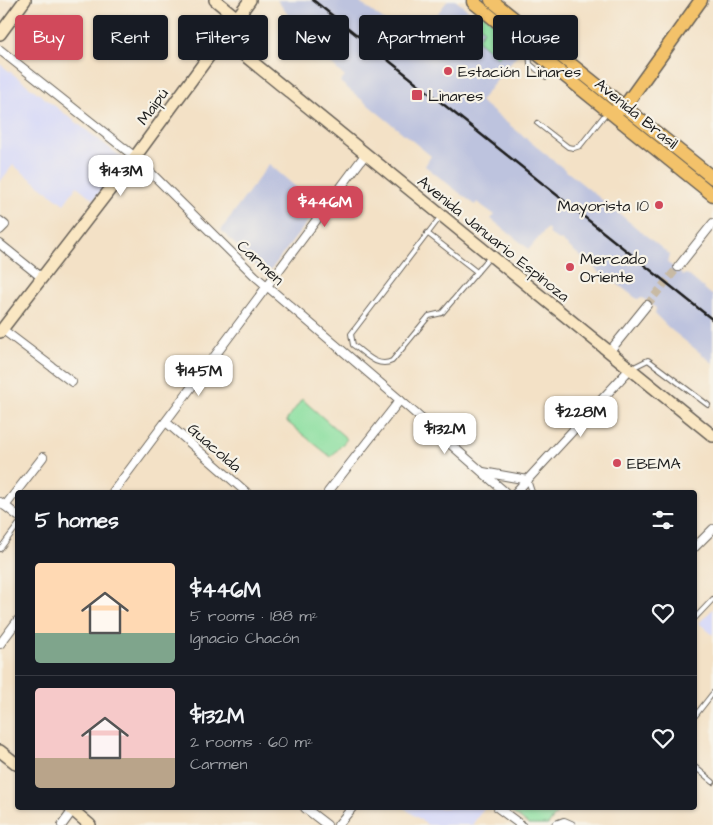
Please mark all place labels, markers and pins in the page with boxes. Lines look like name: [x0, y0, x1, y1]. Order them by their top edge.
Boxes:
place label: Estación Linares: [458, 61, 581, 83]
marker: Estación Linares: [442, 65, 454, 77]
place label: Linares: [428, 85, 483, 107]
marker: Linares: [410, 88, 424, 102]
pin: $143M: [86, 154, 156, 197]
pin: $446M: [290, 186, 360, 228]
place label: Mayorista 10: [557, 195, 649, 218]
marker: Mayorista 10: [653, 199, 665, 211]
place label: Mercado Oriente: [580, 248, 646, 288]
marker: Mercado Oriente: [564, 261, 576, 273]
pin: $145M: [164, 354, 234, 397]
pin: $228M: [546, 396, 616, 438]
pin: $132M: [410, 412, 480, 455]
place label: EBEMA: [627, 453, 681, 475]
marker: EBEMA: [611, 457, 623, 469]

